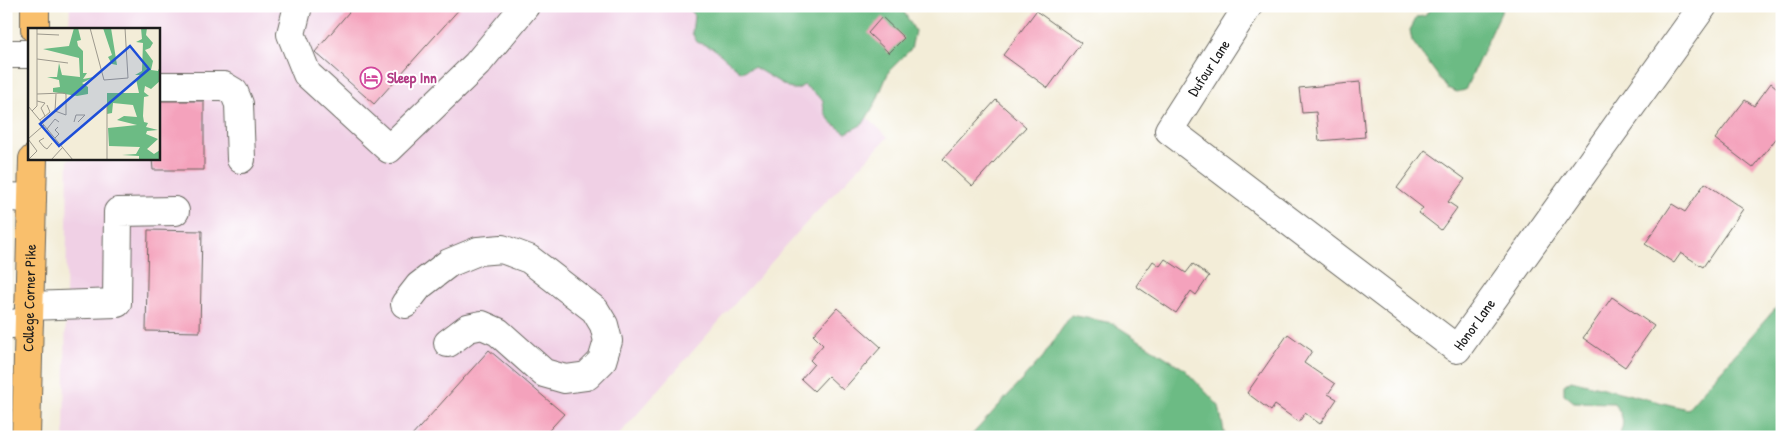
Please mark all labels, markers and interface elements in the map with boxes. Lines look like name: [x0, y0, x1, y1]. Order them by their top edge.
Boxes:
inset map: [28, 28, 160, 160]
street label: Dufour Lane: [1182, 35, 1235, 100]
hotel icon: Sleep Inn: [359, 66, 383, 90]
place label: Sleep Inn: [387, 67, 437, 89]
street label: College Corner Pike: [17, 244, 41, 352]
street label: Honor Lane: [1448, 294, 1500, 354]

